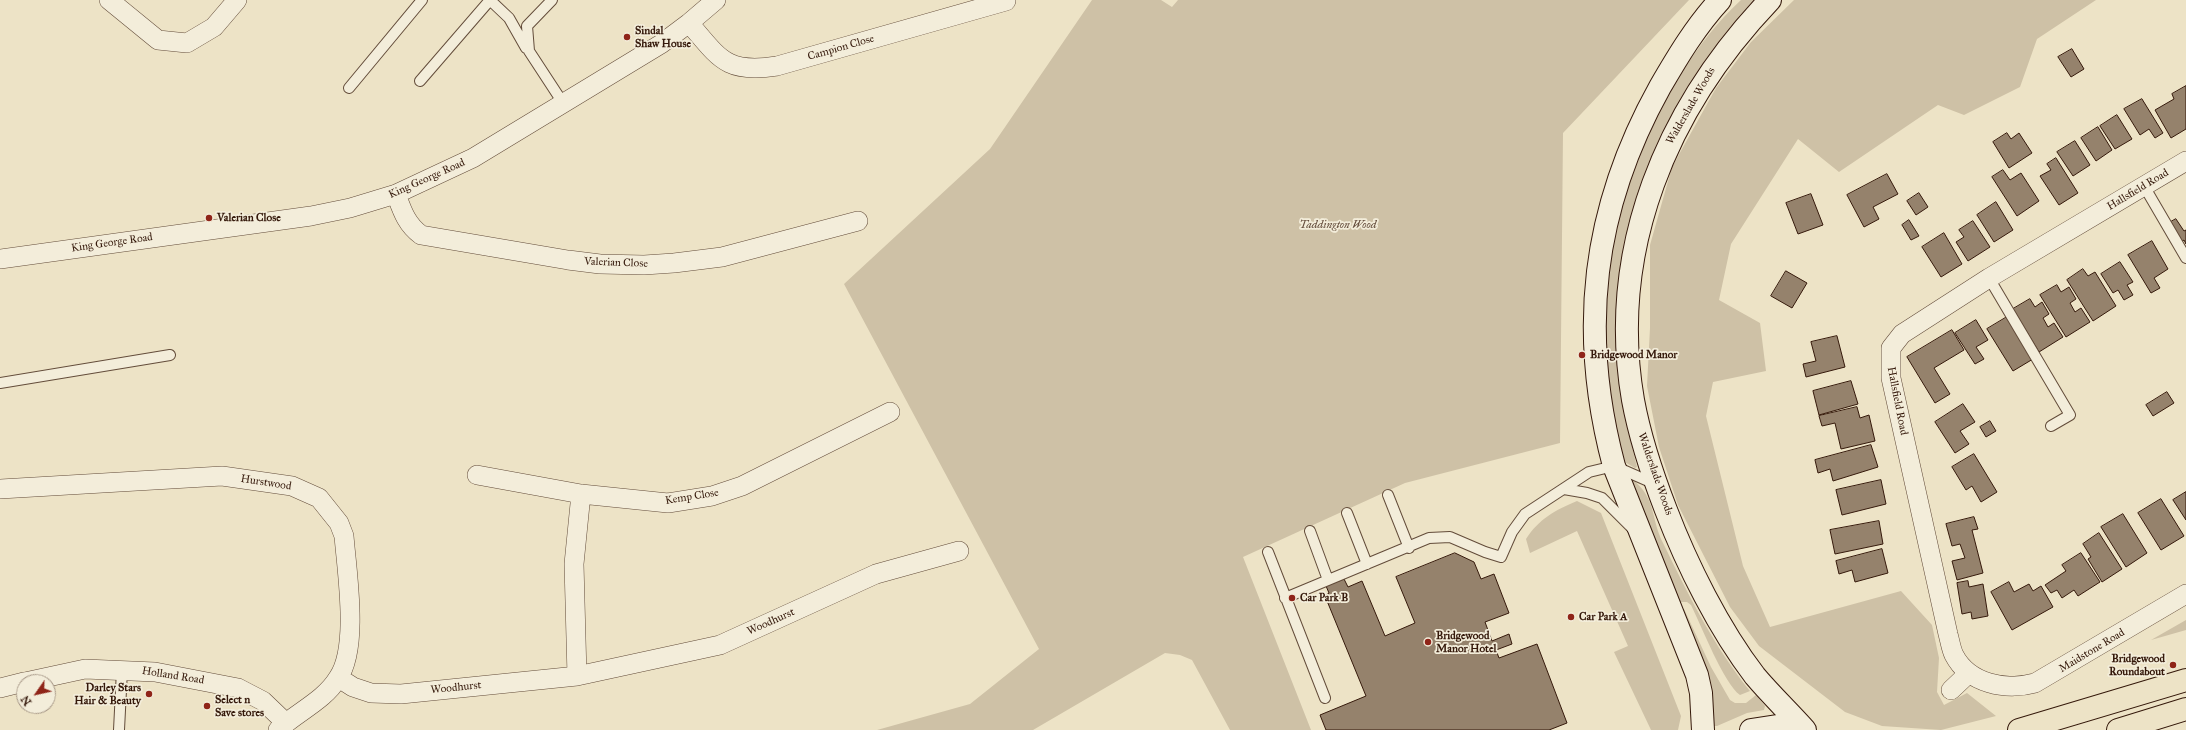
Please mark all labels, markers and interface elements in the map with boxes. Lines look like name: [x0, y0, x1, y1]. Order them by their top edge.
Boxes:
place label: Sindal Shaw House: [635, 24, 691, 50]
marker: Sindal Shaw House: [622, 32, 632, 42]
street label: Campion Close: [806, 32, 876, 64]
street label: Walderslade Woods: [1664, 65, 1718, 147]
street label: King George Road: [387, 156, 467, 202]
street label: Hallsfield Road: [2105, 166, 2171, 214]
place label: Valerian Close: [217, 211, 281, 225]
marker: Valerian Close: [204, 213, 214, 223]
park label: Taddington Wood: [1300, 218, 1376, 232]
street label: King George Road: [70, 231, 154, 255]
street label: Valerian Close: [584, 255, 648, 271]
place label: Bridgewood Manor: [1590, 348, 1677, 362]
marker: Bridgewood Manor: [1577, 350, 1587, 360]
street label: Hallsfield Road: [1884, 366, 1910, 436]
street label: Walderslade Woods: [1635, 431, 1675, 517]
street label: Hurstwood: [240, 472, 292, 494]
street label: Kemp Close: [664, 486, 720, 508]
place label: Car Park B: [1300, 591, 1348, 605]
marker: Car Park B: [1287, 593, 1297, 603]
street label: Woodhurst: [745, 606, 797, 638]
place label: Car Park A: [1579, 610, 1627, 624]
marker: Car Park A: [1566, 612, 1576, 622]
street label: Maidstone Road: [2057, 626, 2127, 676]
place label: Bridgewood Manor Hotel: [1436, 629, 1496, 655]
marker: Bridgewood Manor Hotel: [1423, 637, 1433, 647]
place label: Bridgewood Roundabout: [2109, 652, 2165, 678]
marker: Bridgewood Roundabout: [2168, 660, 2178, 670]
street label: Holland Road: [141, 665, 205, 687]
north arrow: [16, 674, 56, 714]
street label: Woodhurst: [430, 679, 482, 697]
place label: Darley Stars Hair & Beauty: [74, 681, 141, 707]
marker: Darley Stars Hair & Beauty: [144, 689, 154, 699]
text: N: [18, 693, 34, 708]
place label: Select n Save stores: [215, 693, 264, 719]
marker: Select n Save stores: [202, 701, 212, 711]

